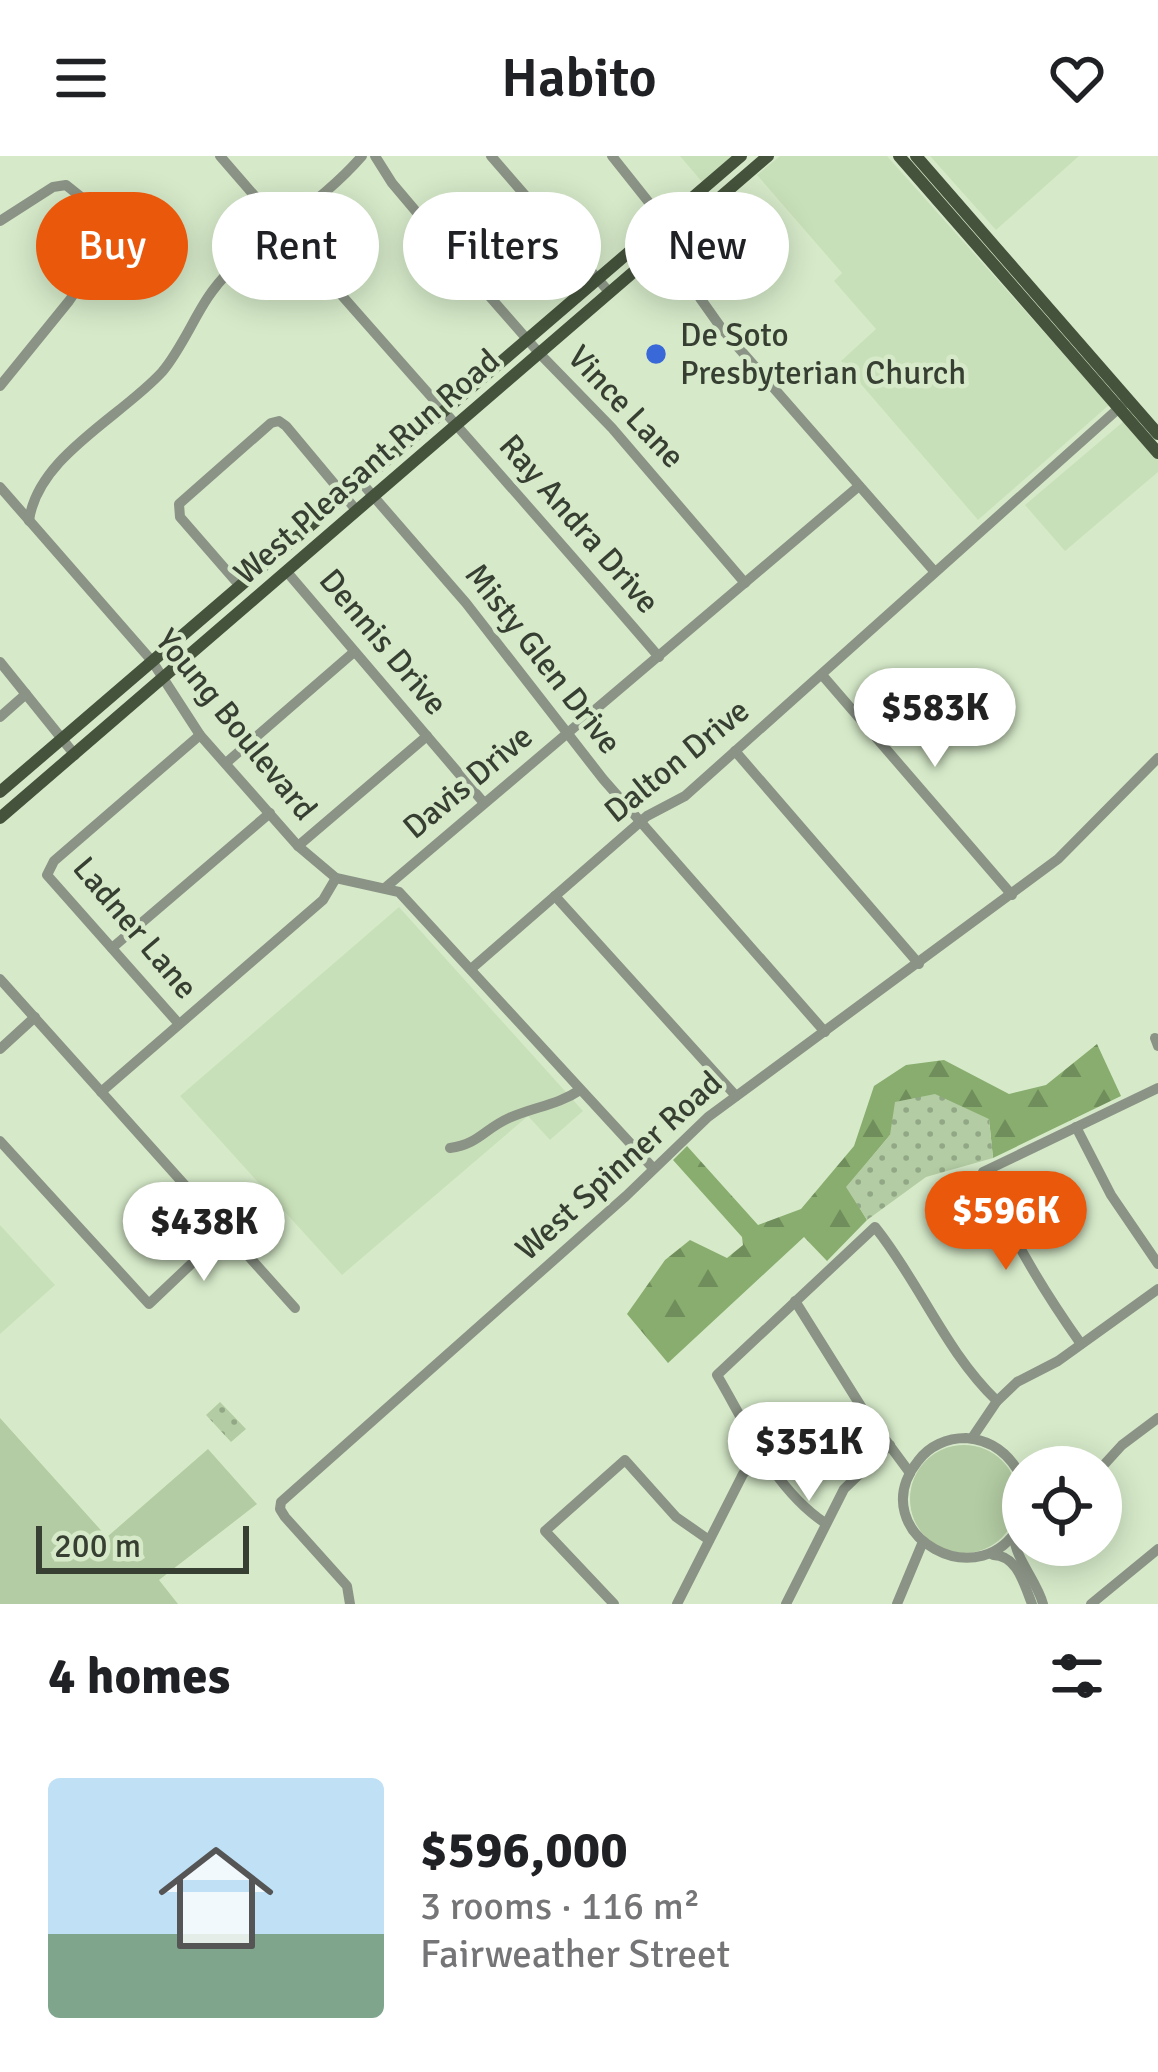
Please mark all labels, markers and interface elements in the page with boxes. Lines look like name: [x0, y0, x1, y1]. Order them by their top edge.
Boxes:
icon: menu: [48, 45, 114, 111]
text: Habito: [501, 45, 657, 112]
icon: heart: [1044, 45, 1110, 111]
chip: Buy: [36, 192, 188, 300]
chip: Rent: [212, 192, 379, 300]
chip: Filters: [403, 192, 601, 300]
chip: New: [625, 192, 789, 300]
place label: De Soto Presbyterian Church: [680, 315, 966, 394]
street label: Vince Lane: [559, 337, 693, 477]
street label: West Pleasant Run Road: [226, 340, 508, 594]
marker: De Soto Presbyterian Church: [643, 341, 669, 367]
street label: Ray Andra Drive: [490, 426, 668, 622]
street label: Misty Glen Drive: [456, 556, 630, 762]
street label: Dennis Drive: [310, 561, 456, 723]
street label: Young Boulevard: [146, 621, 326, 829]
pin: $583K: [851, 668, 1019, 770]
text: $583K: [881, 683, 989, 731]
street label: Dalton Drive: [596, 690, 758, 832]
street label: Davis Drive: [395, 716, 541, 848]
street label: Ladner Lane: [64, 849, 206, 1007]
street label: West Spinner Road: [507, 1062, 731, 1270]
pin: $596K: [922, 1171, 1090, 1273]
pin: $438K: [120, 1182, 288, 1284]
text: $596K: [952, 1186, 1060, 1234]
text: $438K: [150, 1197, 258, 1245]
pin: $351K: [725, 1402, 893, 1504]
text: $351K: [755, 1417, 863, 1465]
map controls: [1002, 1446, 1122, 1566]
button: locate: [1002, 1446, 1122, 1566]
scale bar: [36, 1520, 249, 1573]
text: 200 m: [54, 1526, 141, 1567]
icon: filters: [1044, 1643, 1110, 1709]
text: 4 homes: [48, 1645, 230, 1708]
text: $596,000: [420, 1819, 628, 1882]
icon: home: [144, 1826, 288, 1970]
text: 3 rooms · 116 m²: [420, 1882, 700, 1930]
text: Fairweather Street: [420, 1930, 730, 1978]

